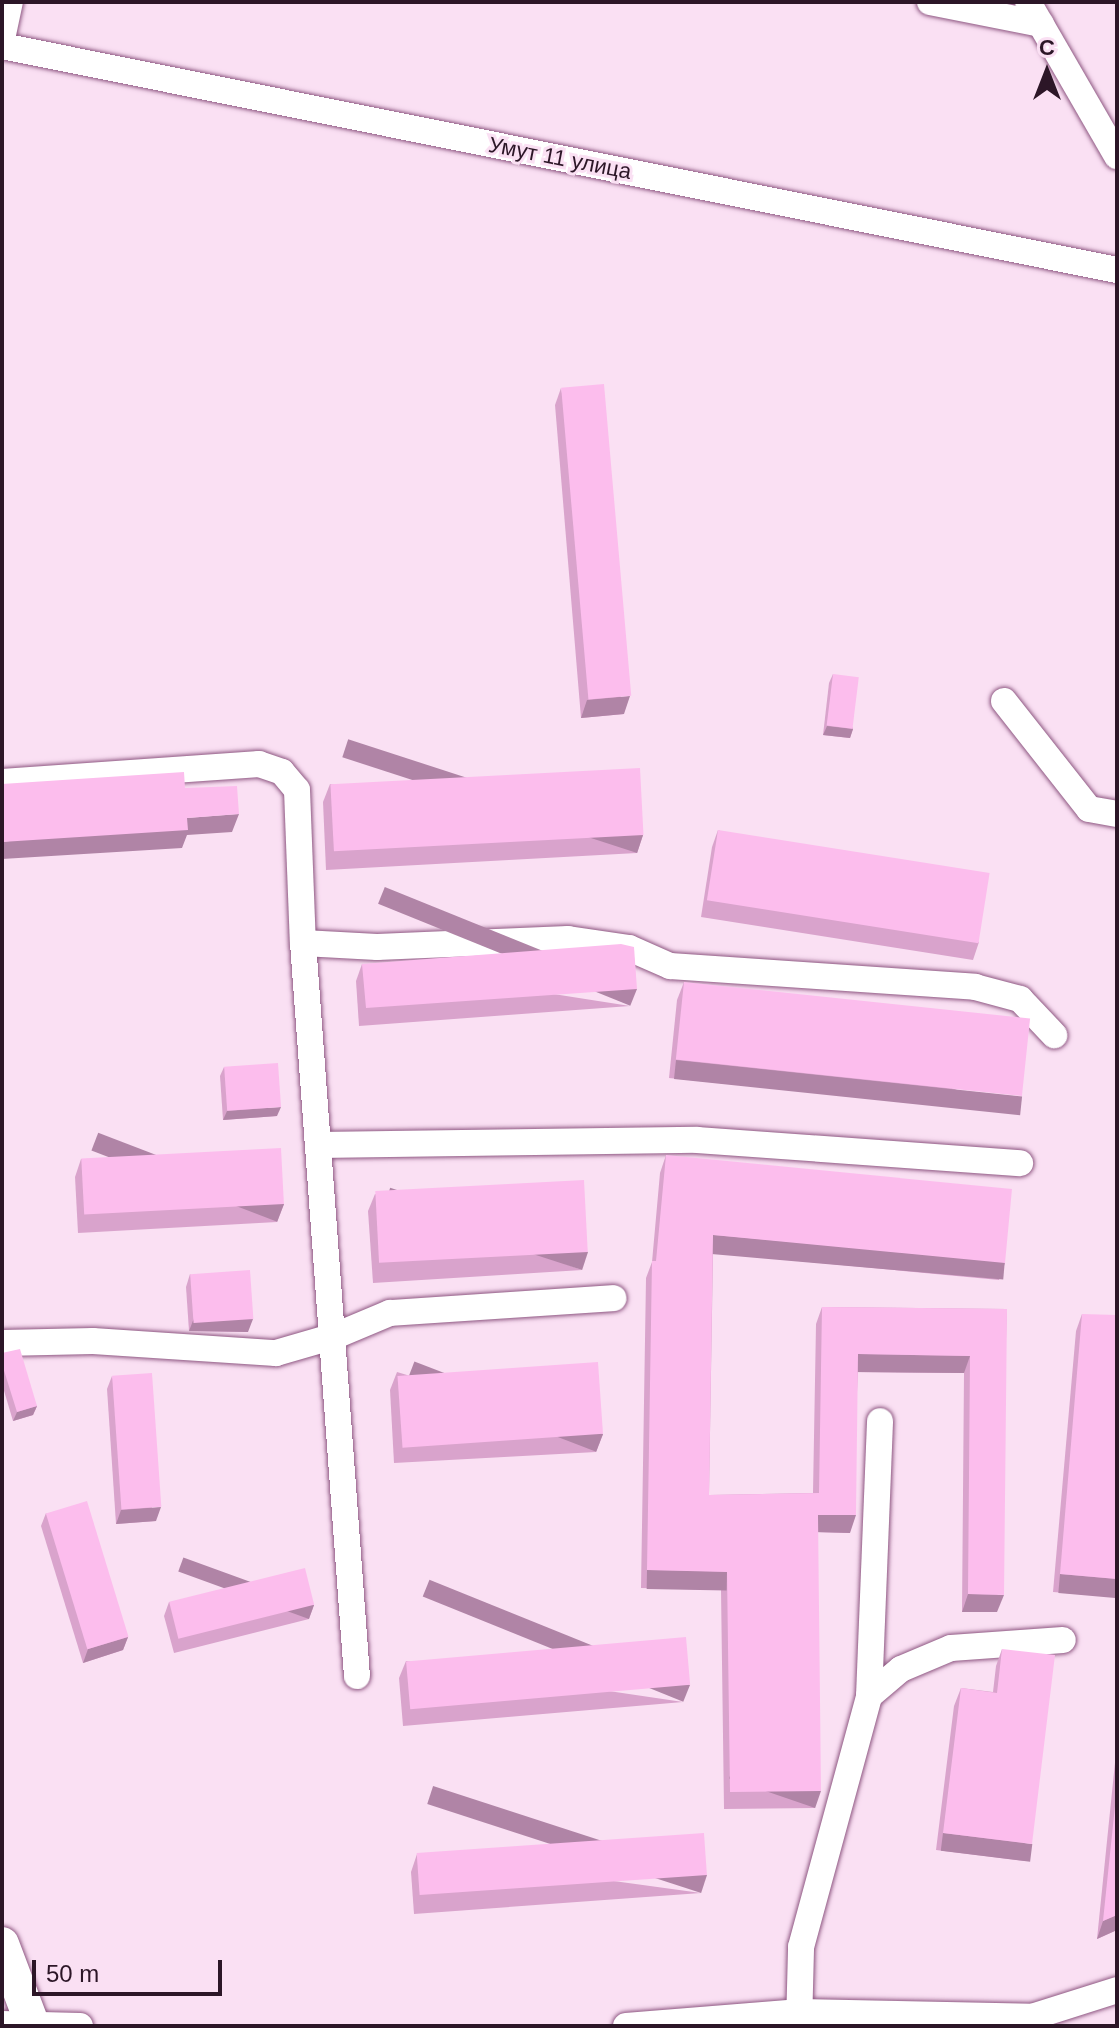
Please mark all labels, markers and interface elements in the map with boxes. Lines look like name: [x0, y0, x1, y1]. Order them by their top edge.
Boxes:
north arrow: [1007, 32, 1087, 112]
text: С: [1039, 35, 1055, 60]
street label: Умут 11 улица: [486, 131, 634, 185]
scale bar: [36, 1944, 226, 1994]
text: 50 m: [46, 1960, 99, 1987]

